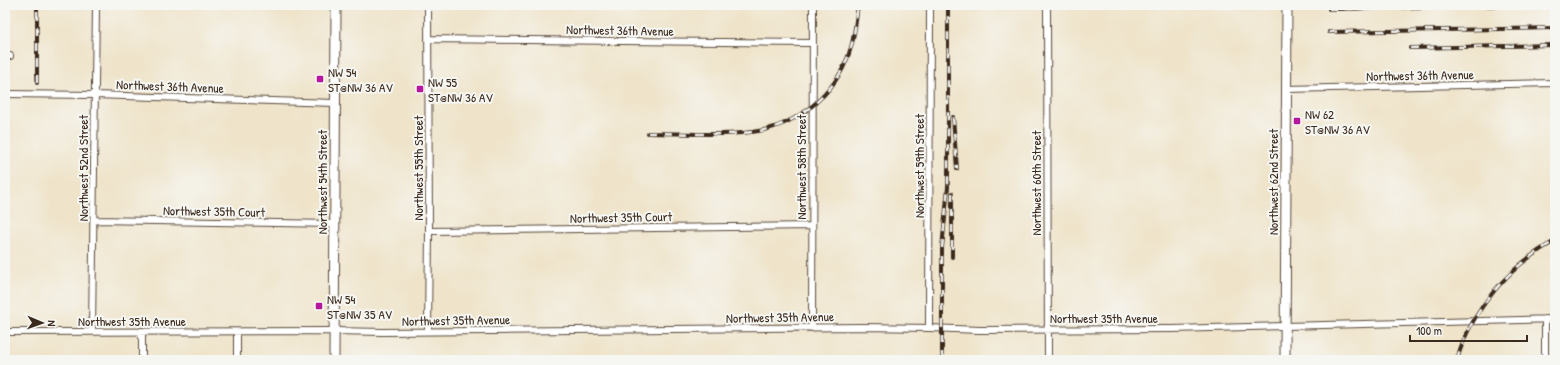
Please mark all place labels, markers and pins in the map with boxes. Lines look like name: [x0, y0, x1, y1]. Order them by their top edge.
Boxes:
place label: NW 54 ST@NW 36 AV: [328, 63, 393, 96]
place label: NW 55 ST@NW 36 AV: [428, 73, 493, 106]
marker: NW 54 ST@NW 36 AV: [315, 74, 325, 84]
marker: NW 55 ST@NW 36 AV: [415, 84, 425, 94]
place label: NW 62 ST@NW 36 AV: [1305, 105, 1370, 138]
marker: NW 62 ST@NW 36 AV: [1292, 116, 1302, 126]
place label: NW 54 ST@NW 35 AV: [327, 290, 393, 323]
marker: NW 54 ST@NW 35 AV: [314, 301, 324, 311]

